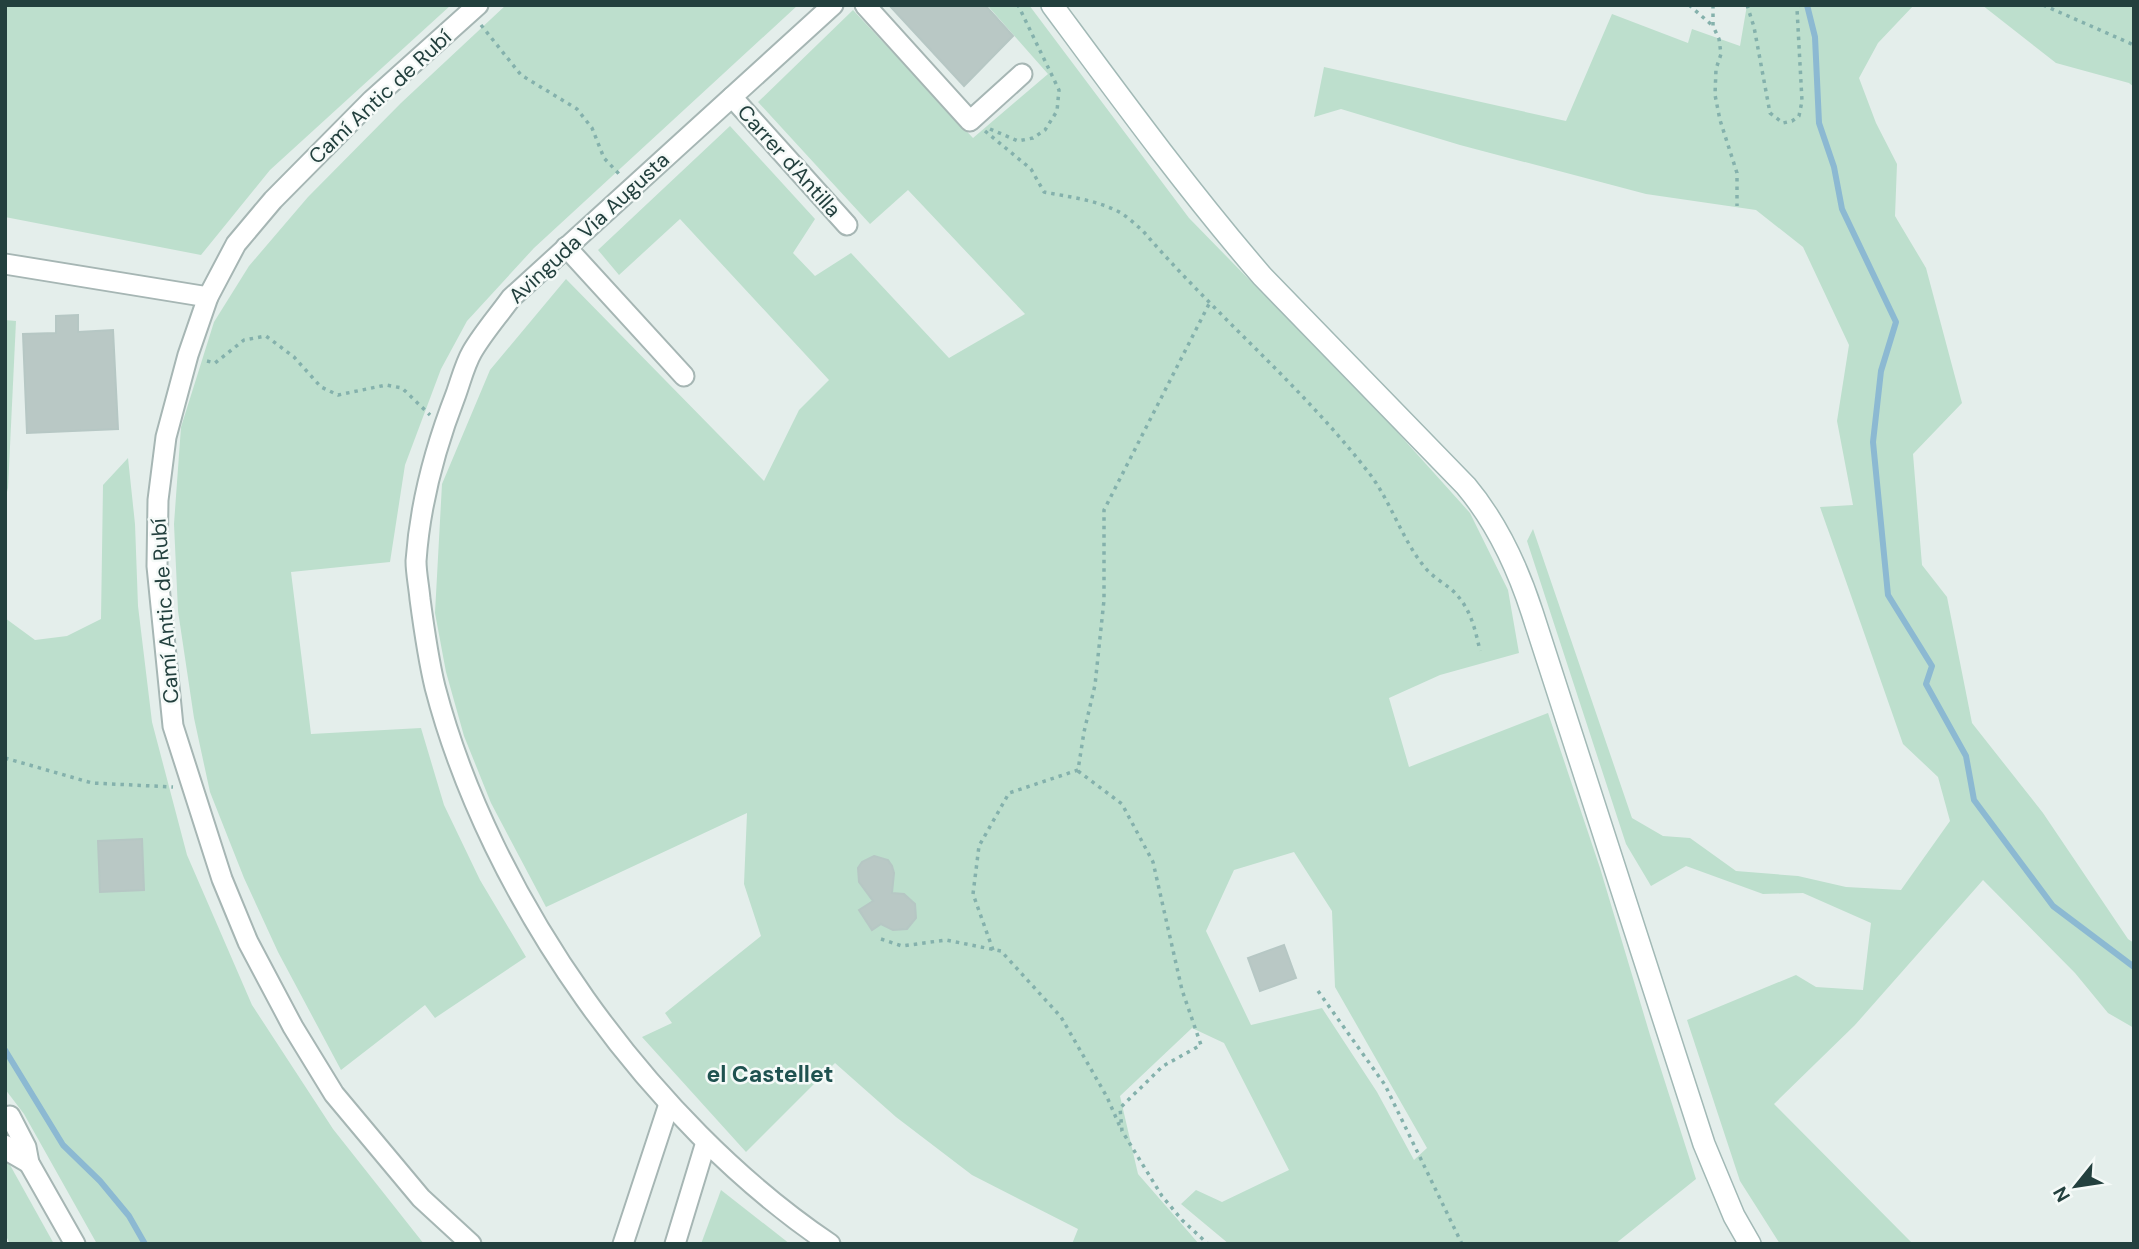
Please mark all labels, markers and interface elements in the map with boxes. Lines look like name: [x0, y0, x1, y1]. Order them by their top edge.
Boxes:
street label: Camí Antic de Rubí: [303, 23, 458, 170]
street label: Carrer d'Antilla: [731, 99, 847, 223]
street label: Avinguda Via Augusta: [503, 146, 675, 310]
street label: Camí Antic de Rubí: [145, 517, 185, 704]
district label: el Castellet: [706, 1059, 834, 1089]
north arrow: [2041, 1151, 2111, 1221]
text: N: [2047, 1182, 2076, 1207]

